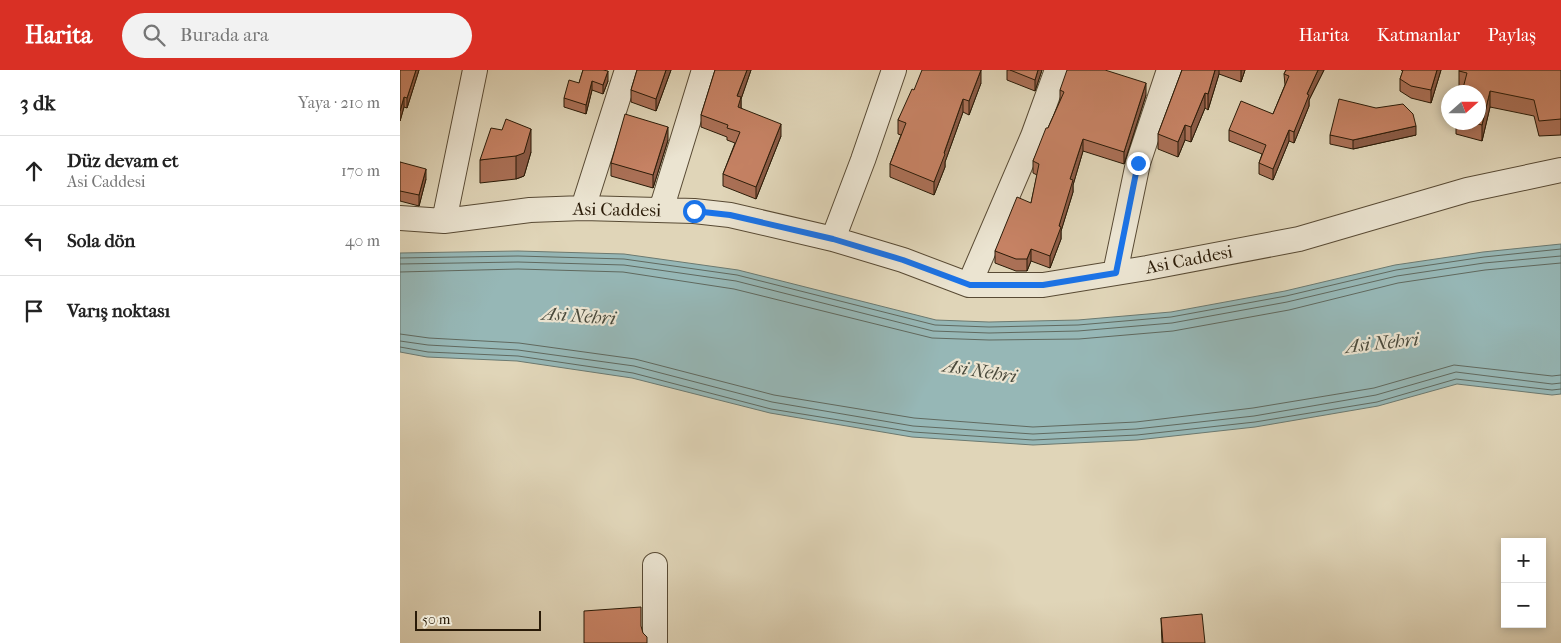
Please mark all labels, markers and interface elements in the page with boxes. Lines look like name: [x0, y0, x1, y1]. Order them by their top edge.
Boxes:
search box: [122, 13, 472, 58]
text: Harita: [25, 21, 92, 49]
icon: search: [140, 21, 168, 49]
text: Burada ara: [180, 24, 269, 46]
text: Harita: [1299, 25, 1349, 46]
text: Katmanlar: [1377, 25, 1460, 46]
text: Paylaş: [1488, 25, 1536, 46]
north arrow: [1441, 85, 1486, 130]
text: 3 dk: [20, 91, 55, 115]
text: Yaya · 210 m: [298, 93, 380, 112]
text: Düz devam et: [67, 150, 178, 172]
route end: [1127, 152, 1150, 175]
icon: ahead: [20, 157, 48, 185]
text: 170 m: [341, 161, 380, 180]
text: Asi Caddesi: [67, 172, 146, 191]
street label: Asi Caddesi: [572, 199, 662, 221]
route start: [683, 200, 706, 223]
icon: left: [20, 227, 48, 255]
text: Sola dön: [67, 230, 135, 252]
text: 40 m: [345, 231, 380, 250]
street label: Asi Caddesi: [1143, 241, 1235, 279]
icon: arrive: [20, 297, 48, 325]
text: Varış noktası: [67, 300, 170, 322]
water label: Asi Nehri: [540, 302, 618, 330]
water label: Asi Nehri: [1342, 328, 1421, 358]
water label: Asi Nehri: [940, 354, 1020, 388]
map controls: [1501, 538, 1546, 628]
button: +: [1501, 538, 1546, 583]
button: −: [1501, 583, 1546, 628]
scale bar: [415, 608, 541, 631]
text: 50 m: [422, 611, 450, 628]

